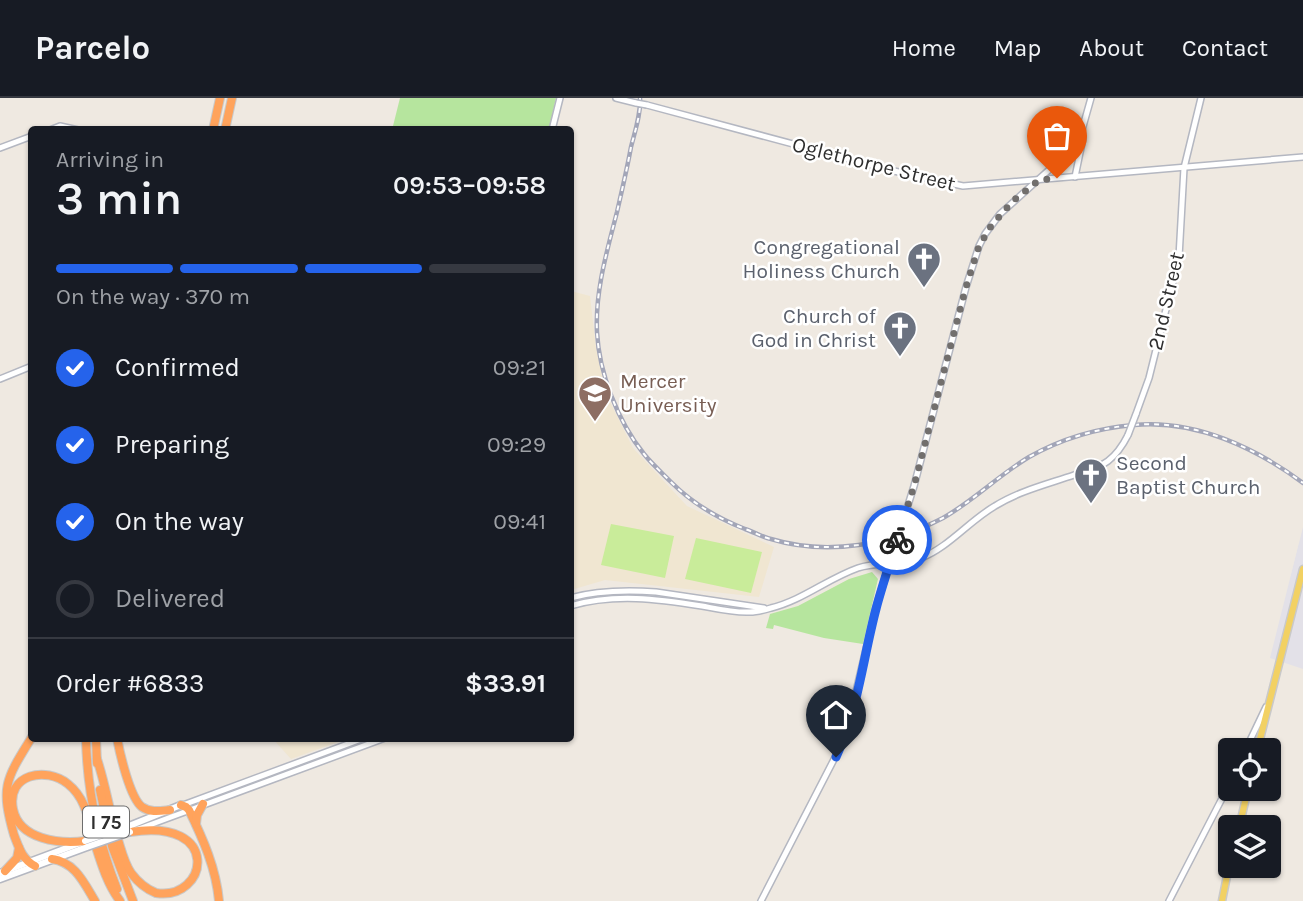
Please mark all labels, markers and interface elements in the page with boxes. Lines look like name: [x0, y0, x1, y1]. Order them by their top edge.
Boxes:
text: Parcelo: [35, 29, 150, 67]
text: Home: [892, 34, 956, 62]
text: Map: [994, 34, 1041, 62]
text: About: [1079, 34, 1144, 62]
text: Contact: [1182, 34, 1268, 62]
pin: [1027, 106, 1087, 178]
icon: bag: [1038, 117, 1076, 155]
street label: Oglethorpe Street: [790, 132, 958, 196]
text: Arriving in: [56, 146, 164, 173]
text: 09:53–09:58: [393, 170, 546, 201]
text: 3 min: [56, 172, 182, 226]
place label: Congregational Holiness Church: [742, 235, 900, 283]
church icon: Congregational Holiness Church: [905, 240, 943, 289]
street label: 2nd Street: [1143, 250, 1189, 352]
text: On the way · 370 m: [56, 283, 250, 310]
place label: Church of God in Christ: [751, 304, 877, 352]
church icon: Church of God in Christ: [881, 309, 919, 358]
icon: check: [56, 349, 94, 387]
text: Confirmed: [115, 352, 240, 383]
text: 09:21: [493, 354, 546, 381]
place label: Mercer University: [620, 369, 717, 417]
school or university icon: Mercer University: [576, 374, 614, 423]
icon: check: [56, 426, 94, 464]
text: Preparing: [115, 429, 229, 460]
text: 09:29: [487, 431, 546, 458]
place label: Second Baptist Church: [1116, 451, 1260, 499]
church icon: Second Baptist Church: [1072, 456, 1110, 505]
icon: check: [56, 503, 94, 541]
courier: [862, 505, 932, 575]
text: On the way: [115, 506, 244, 537]
text: 09:41: [493, 508, 546, 535]
icon: bike: [878, 521, 916, 559]
text: Delivered: [115, 583, 225, 614]
text: Order #6833: [56, 668, 204, 699]
text: $33.91: [465, 668, 546, 699]
pin: [806, 685, 866, 757]
icon: home: [817, 696, 855, 734]
map controls: [1218, 738, 1281, 878]
button: locate: [1218, 738, 1281, 801]
road number: I 75: [83, 806, 129, 838]
button: layers: [1218, 815, 1281, 878]

